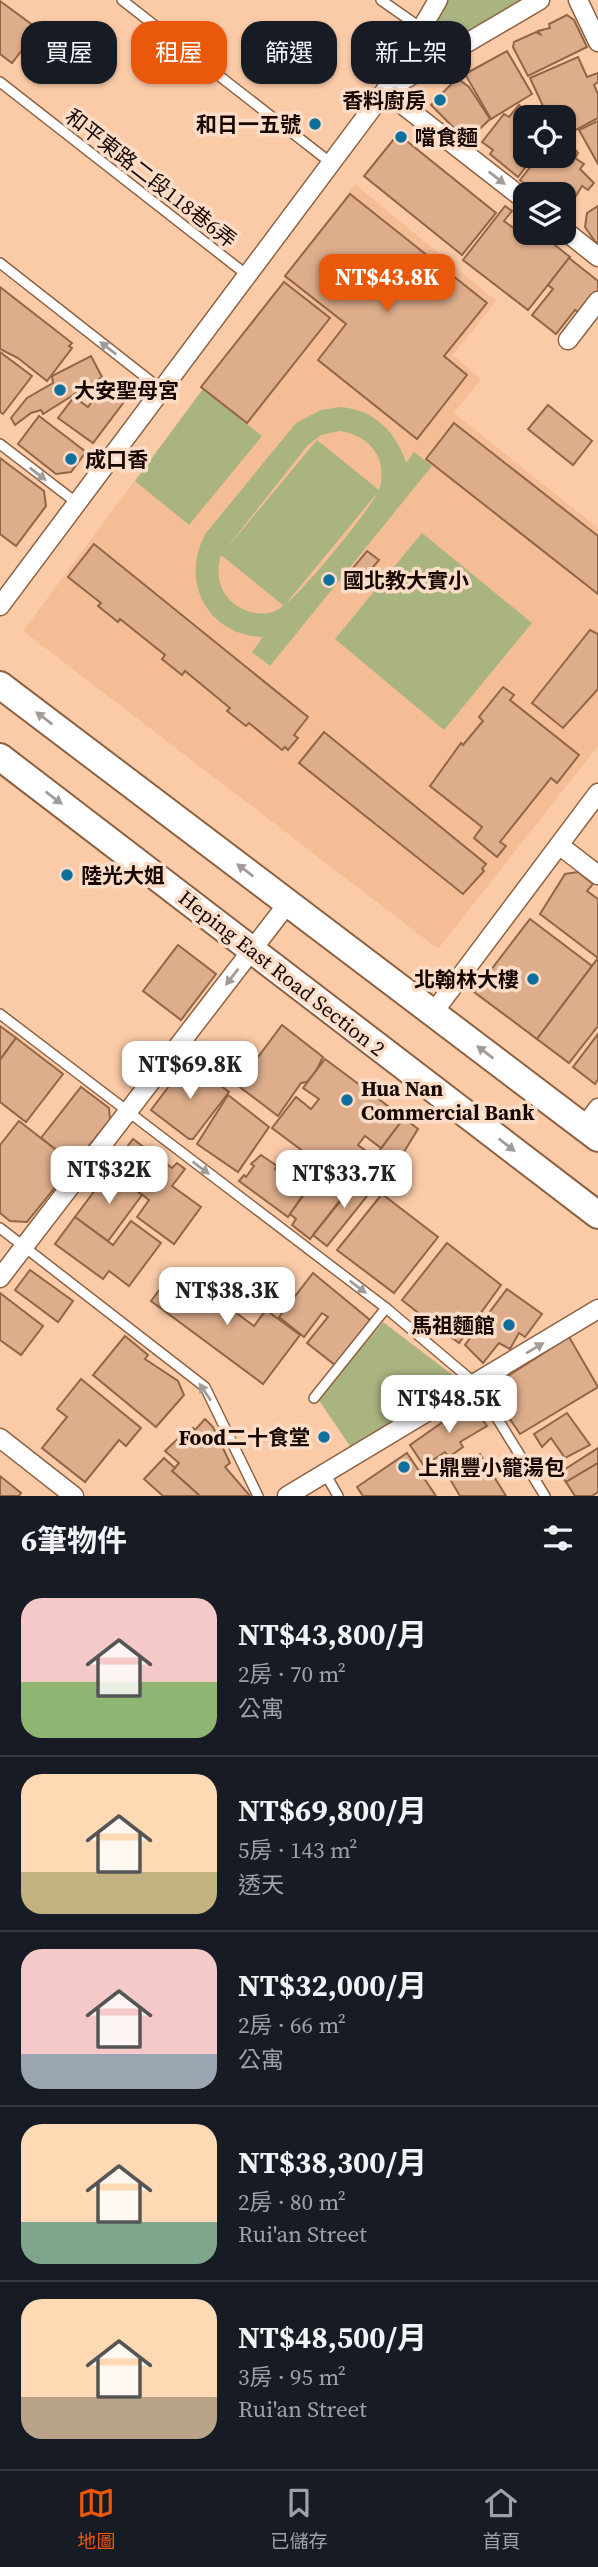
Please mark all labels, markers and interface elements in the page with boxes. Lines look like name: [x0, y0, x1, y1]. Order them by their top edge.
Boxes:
chip: 買屋: [21, 21, 117, 84]
chip: 租屋: [131, 21, 227, 84]
chip: 篩選: [241, 21, 337, 84]
chip: 新上架: [351, 21, 471, 84]
place label: 香料廚房: [342, 86, 426, 115]
marker: 香料廚房: [432, 92, 448, 108]
street label: 和平東路二段118巷6弄: [59, 102, 243, 254]
map controls: [513, 105, 576, 245]
button: locate: [513, 105, 576, 168]
place label: 和日一五號: [196, 110, 301, 139]
marker: 和日一五號: [307, 116, 323, 132]
place label: 噹食麵: [415, 123, 478, 152]
marker: 噹食麵: [393, 129, 409, 145]
one-way arrow: [487, 170, 505, 185]
button: layers: [513, 182, 576, 245]
pin: NT$43.8K: [315, 254, 459, 314]
text: NT$43.8K: [335, 261, 439, 293]
one-way arrow: [100, 340, 118, 355]
place label: 大安聖母宮: [74, 376, 179, 405]
marker: 大安聖母宮: [52, 382, 68, 398]
place label: 成口香: [85, 445, 148, 474]
marker: 成口香: [63, 451, 79, 467]
one-way arrow: [29, 466, 47, 481]
place label: 國北教大實小: [343, 566, 469, 595]
marker: 國北教大實小: [321, 572, 337, 588]
one-way arrow: [35, 712, 53, 726]
one-way arrow: [45, 791, 63, 805]
place label: 陸光大姐: [81, 861, 165, 890]
one-way arrow: [236, 864, 254, 878]
marker: 陸光大姐: [59, 867, 75, 883]
street label: Heping East Road Section 2: [173, 883, 391, 1063]
place label: 北翰林大樓: [414, 965, 519, 994]
one-way arrow: [224, 967, 239, 985]
marker: 北翰林大樓: [525, 971, 541, 987]
pin: NT$69.8K: [118, 1042, 262, 1101]
one-way arrow: [476, 1046, 494, 1060]
text: NT$69.8K: [138, 1048, 242, 1080]
place label: Hua Nan Commercial Bank: [361, 1074, 535, 1127]
marker: Hua Nan Commercial Bank: [339, 1092, 355, 1108]
one-way arrow: [498, 1138, 516, 1152]
pin: NT$32K: [52, 1146, 166, 1206]
pin: NT$33.7K: [272, 1150, 416, 1210]
text: NT$32K: [67, 1153, 151, 1185]
text: NT$33.7K: [292, 1157, 396, 1189]
one-way arrow: [192, 1161, 210, 1175]
pin: NT$38.3K: [155, 1268, 299, 1327]
text: NT$38.3K: [175, 1274, 279, 1306]
one-way arrow: [349, 1280, 367, 1294]
place label: 馬祖麵館: [411, 1311, 495, 1340]
marker: 馬祖麵館: [501, 1317, 517, 1333]
one-way arrow: [525, 1341, 544, 1354]
pin: NT$48.5K: [377, 1376, 521, 1435]
one-way arrow: [199, 1382, 213, 1401]
text: NT$48.5K: [397, 1382, 501, 1414]
place label: Food二十食堂: [178, 1423, 310, 1452]
marker: Food二十食堂: [316, 1429, 332, 1445]
place label: 上鼎豐小籠湯包: [418, 1453, 565, 1482]
marker: 上鼎豐小籠湯包: [396, 1459, 412, 1475]
icon: filters: [539, 1519, 577, 1557]
text: 6筆物件: [21, 1520, 127, 1561]
text: NT$43,800/月: [238, 1614, 427, 1655]
icon: home: [77, 1626, 161, 1710]
text: 2房 · 70 m²: [238, 1658, 346, 1690]
text: 公寓: [238, 1693, 284, 1725]
text: NT$69,800/月: [238, 1790, 427, 1831]
icon: home: [77, 1802, 161, 1886]
text: 5房 · 143 m²: [238, 1834, 358, 1866]
text: 透天: [238, 1869, 284, 1901]
text: NT$32,000/月: [238, 1965, 427, 2006]
icon: home: [77, 1977, 161, 2061]
text: 2房 · 66 m²: [238, 2009, 346, 2041]
text: 公寓: [238, 2044, 284, 2076]
text: NT$38,300/月: [238, 2142, 427, 2183]
icon: home: [77, 2152, 161, 2236]
text: 2房 · 80 m²: [238, 2186, 346, 2218]
text: Rui'an Street: [238, 2218, 367, 2250]
text: NT$48,500/月: [238, 2317, 427, 2358]
icon: home: [77, 2327, 161, 2411]
text: 3房 · 95 m²: [238, 2361, 346, 2393]
text: Rui'an Street: [238, 2393, 367, 2425]
tab: 地圖: [77, 2484, 116, 2554]
tab: 已儲存: [270, 2484, 328, 2554]
tab: 首頁: [482, 2484, 521, 2554]

